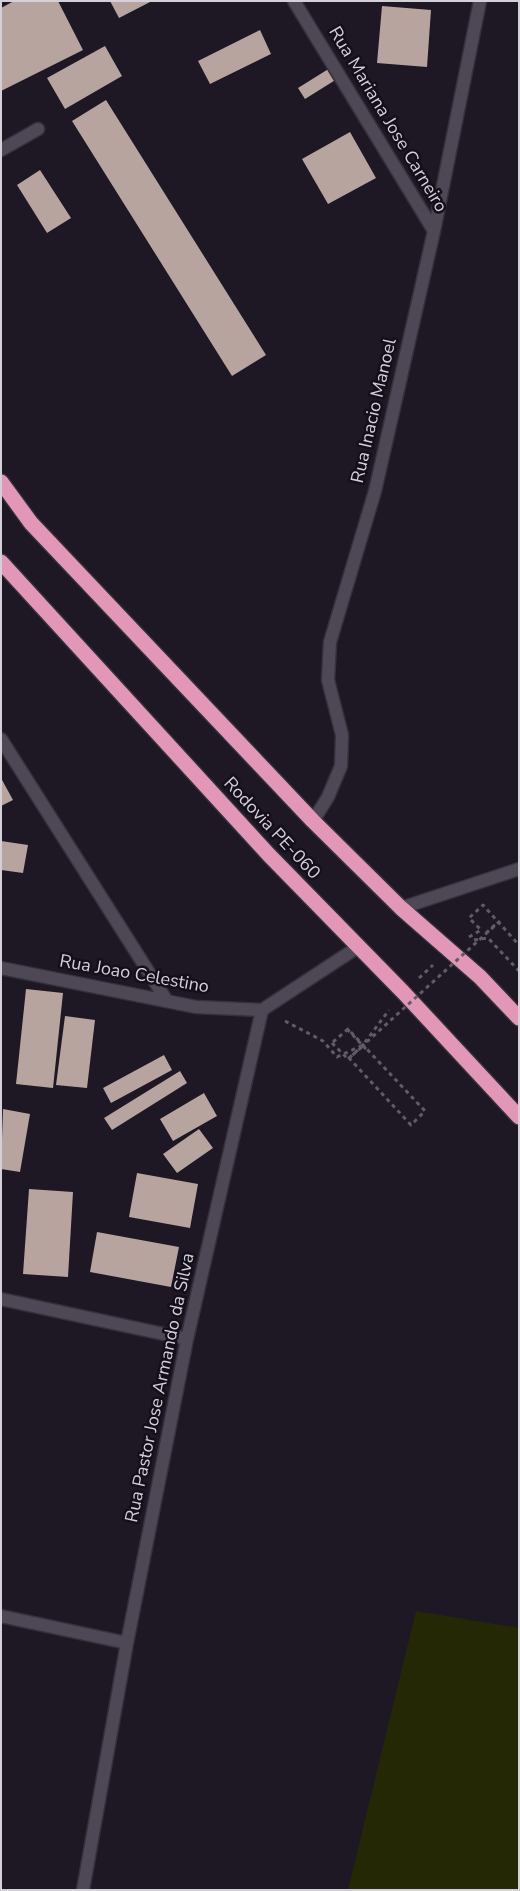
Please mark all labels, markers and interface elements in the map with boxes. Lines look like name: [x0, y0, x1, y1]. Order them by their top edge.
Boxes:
street label: Rua Mariana Jose Carneiro: [323, 23, 451, 217]
street label: Rua Inacio Manoel: [348, 337, 402, 485]
street label: Rodovia PE-060: [218, 773, 324, 885]
street label: Rua Joao Celestino: [58, 951, 210, 999]
street label: Rua Pastor Jose Armando da Silva: [122, 1251, 200, 1525]

